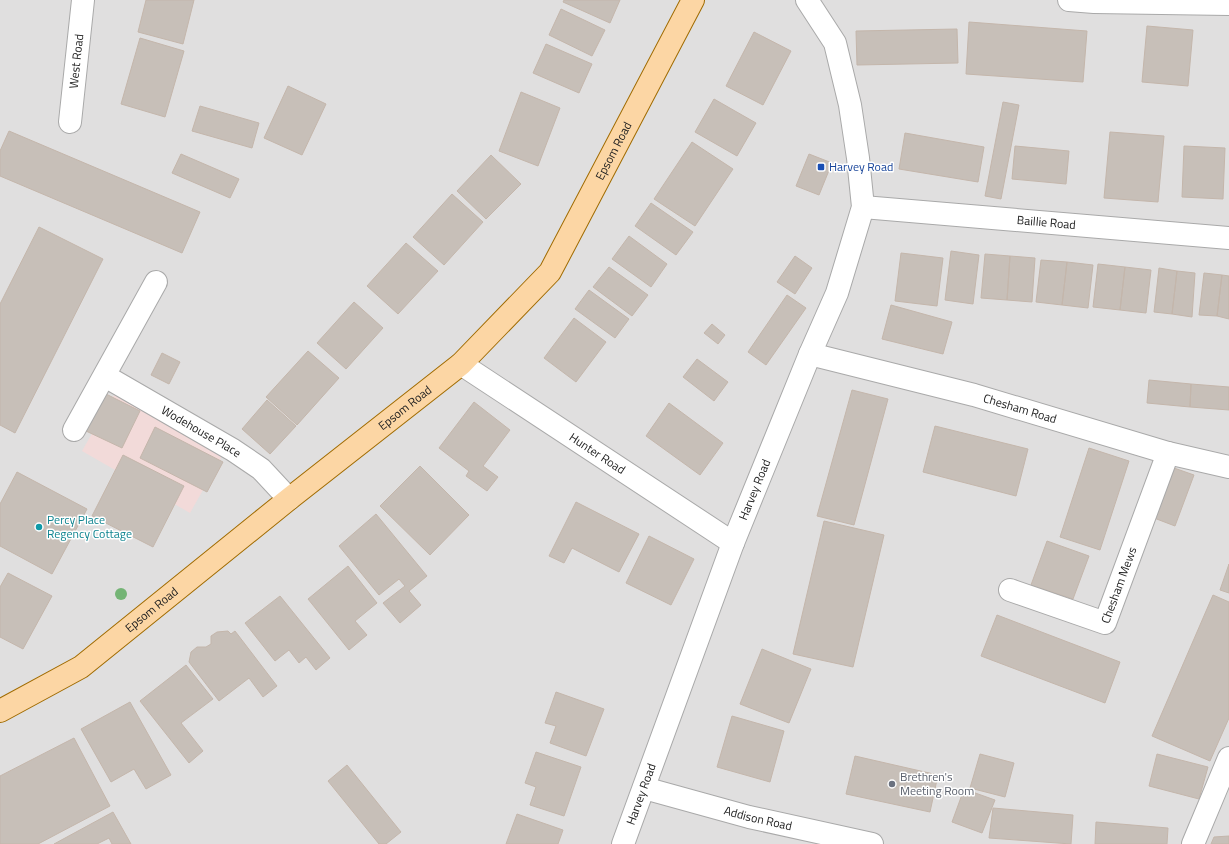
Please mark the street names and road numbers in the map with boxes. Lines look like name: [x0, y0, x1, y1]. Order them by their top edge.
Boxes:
street label: West Road: [64, 33, 88, 90]
street label: Epsom Road: [590, 118, 636, 183]
street label: Baillie Road: [1016, 210, 1077, 234]
street label: Epsom Road: [374, 380, 436, 435]
street label: Chesham Road: [981, 388, 1059, 428]
street label: Wodehouse Place: [158, 400, 245, 462]
street label: Hunter Road: [565, 428, 629, 479]
street label: Harvey Road: [733, 456, 775, 523]
street label: Chesham Mews: [1096, 543, 1142, 626]
street label: Epsom Road: [121, 582, 182, 637]
street label: Harvey Road: [621, 761, 661, 828]
street label: Addison Road: [722, 801, 794, 835]

